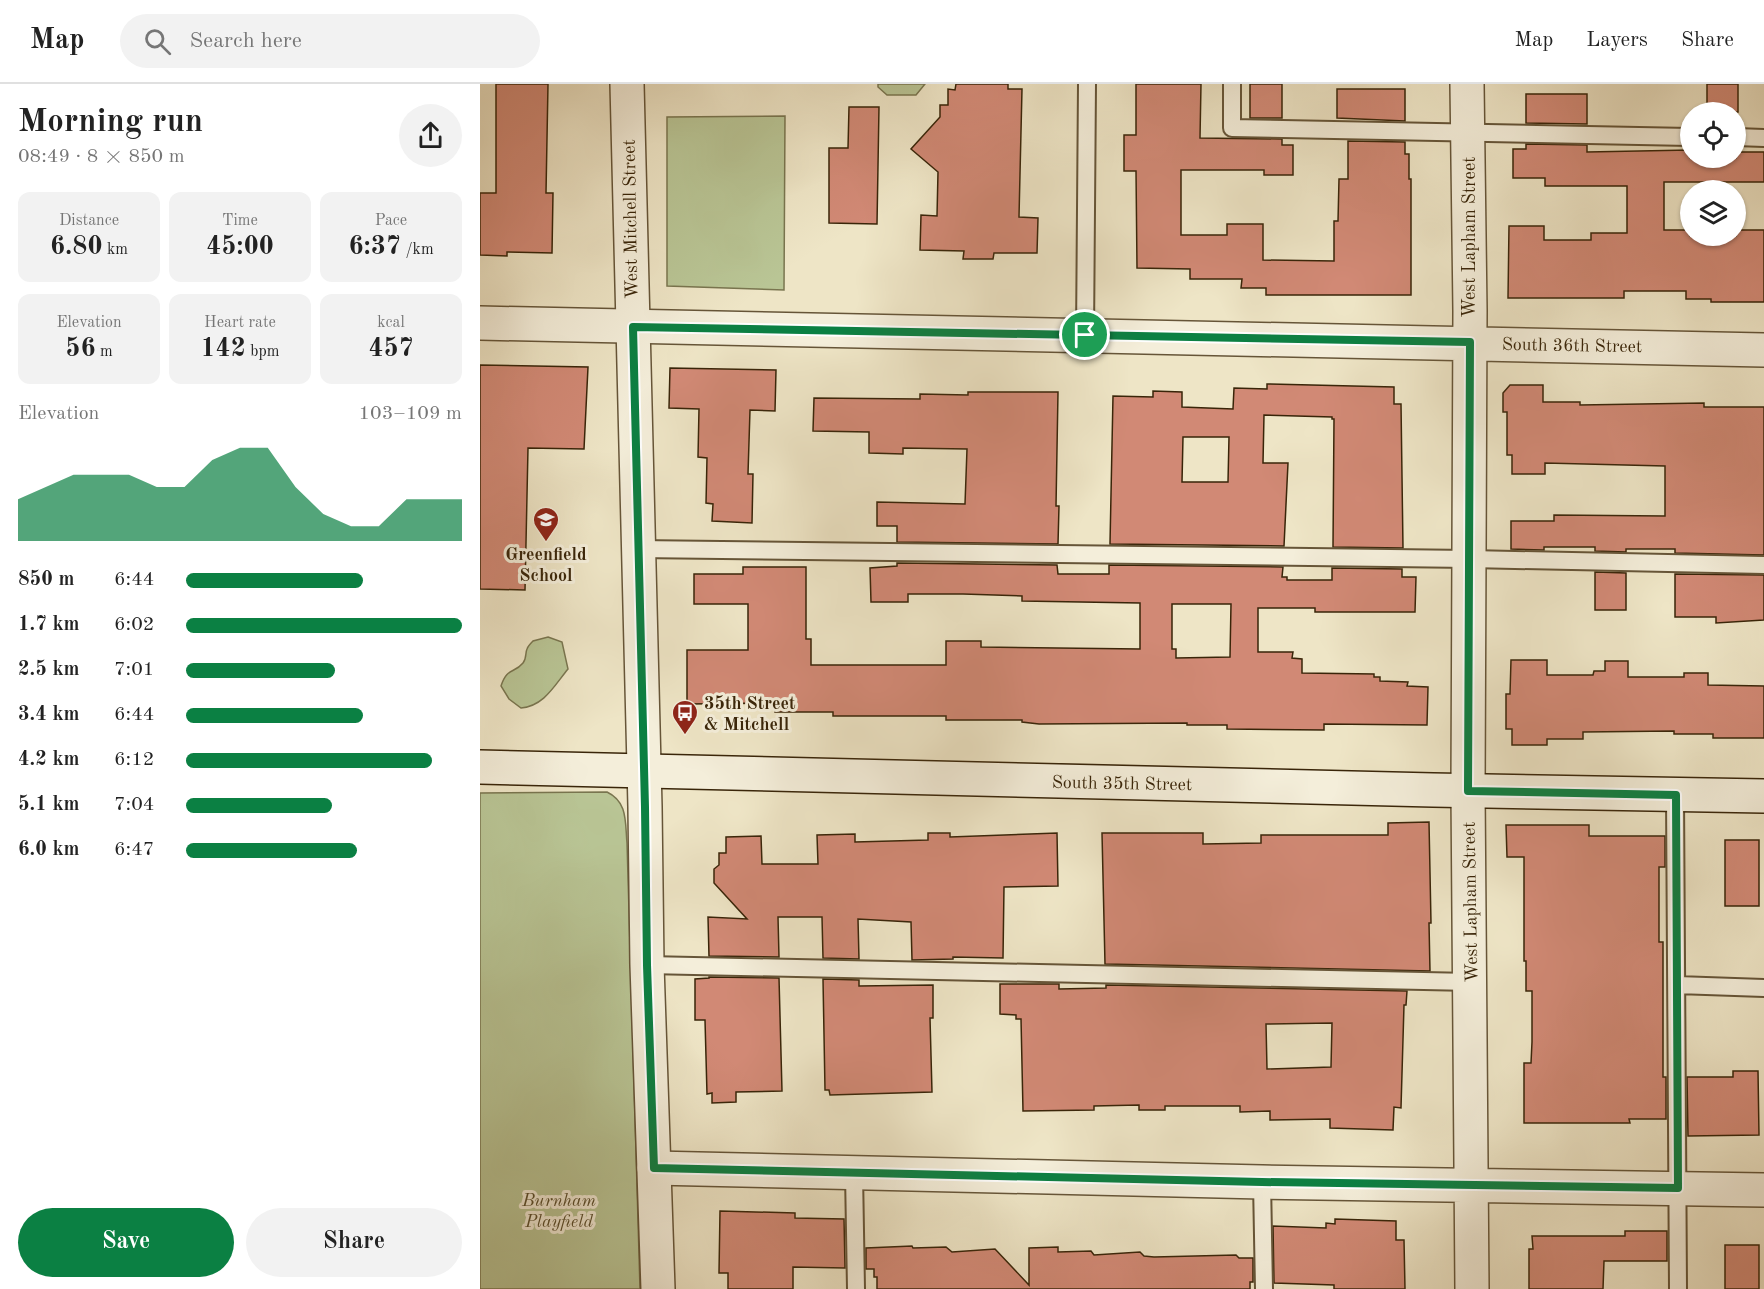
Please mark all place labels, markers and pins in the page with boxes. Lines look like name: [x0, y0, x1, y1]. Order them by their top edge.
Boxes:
pin: [1059, 309, 1110, 360]
school or university icon: Greenfield School: [531, 505, 561, 543]
place label: Greenfield School: [505, 546, 587, 585]
place label: 35th Street & Mitchell: [704, 695, 796, 734]
bus stop icon: 35th Street & Mitchell: [670, 698, 700, 736]

